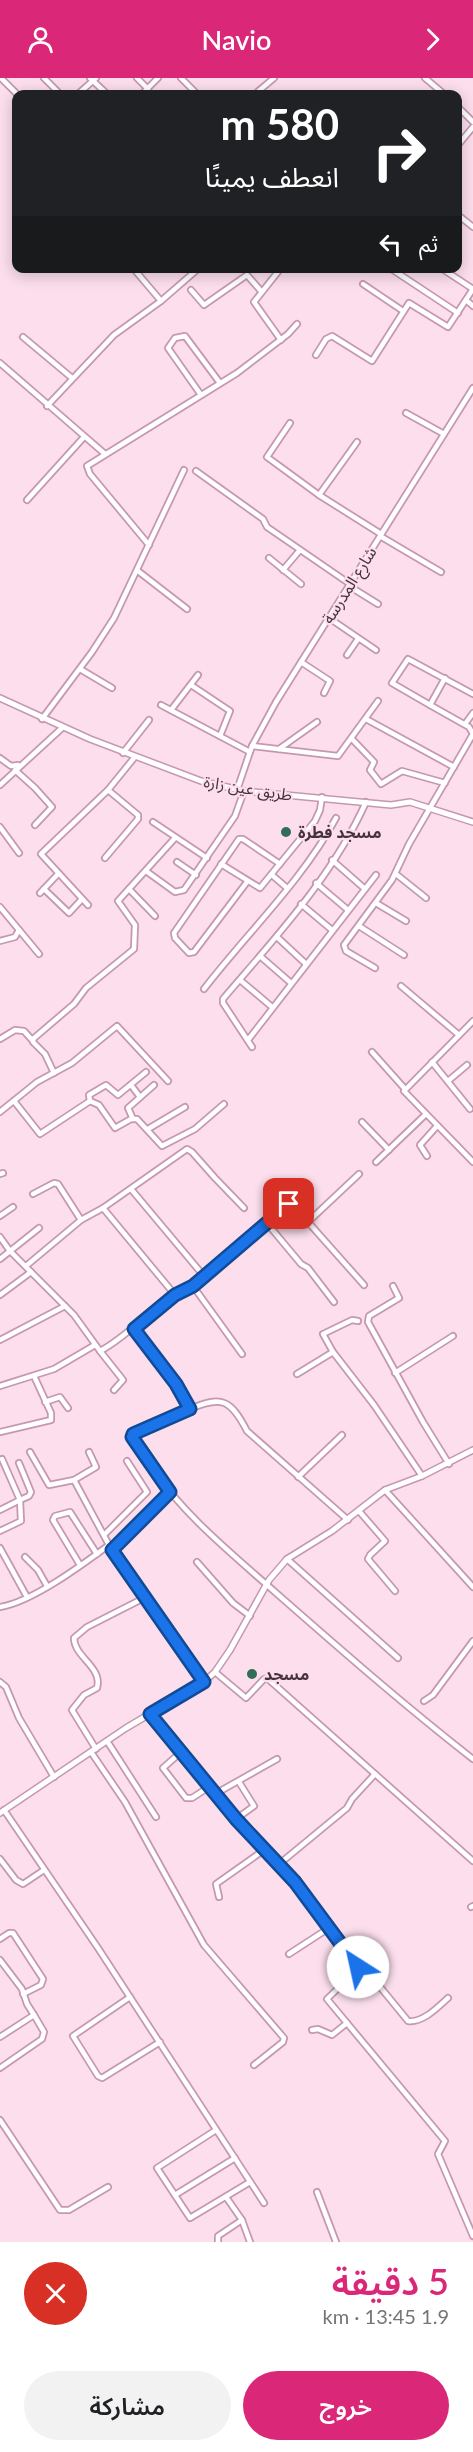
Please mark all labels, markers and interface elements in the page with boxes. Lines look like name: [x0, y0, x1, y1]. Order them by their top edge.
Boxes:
icon: person: [24, 23, 57, 56]
text: Navio: [202, 23, 271, 56]
icon: forward: [416, 23, 449, 56]
text: 580 m: [221, 99, 339, 149]
icon: right: [360, 114, 438, 192]
text: انعطف يمينًا: [205, 160, 339, 193]
icon: left: [374, 228, 407, 261]
text: ثم: [419, 230, 438, 257]
street label: شارع المدرسة: [318, 543, 383, 629]
street label: طريق عين زارة: [202, 771, 294, 806]
place label: مسجد فطرة: [298, 822, 381, 842]
marker: مسجد فطرة: [279, 825, 293, 839]
pin: [263, 1178, 314, 1229]
icon: arrive: [272, 1187, 305, 1220]
place label: مسجد: [264, 1664, 309, 1684]
marker: مسجد: [245, 1667, 259, 1681]
position arrow: [326, 1935, 390, 1999]
text: 5 دقيقة: [332, 2259, 449, 2303]
button: close: [24, 2262, 87, 2325]
text: 1.9 km · 13:45: [323, 2304, 449, 2328]
button: مشاركة: [24, 2371, 231, 2440]
button: خروج: [243, 2371, 449, 2440]

